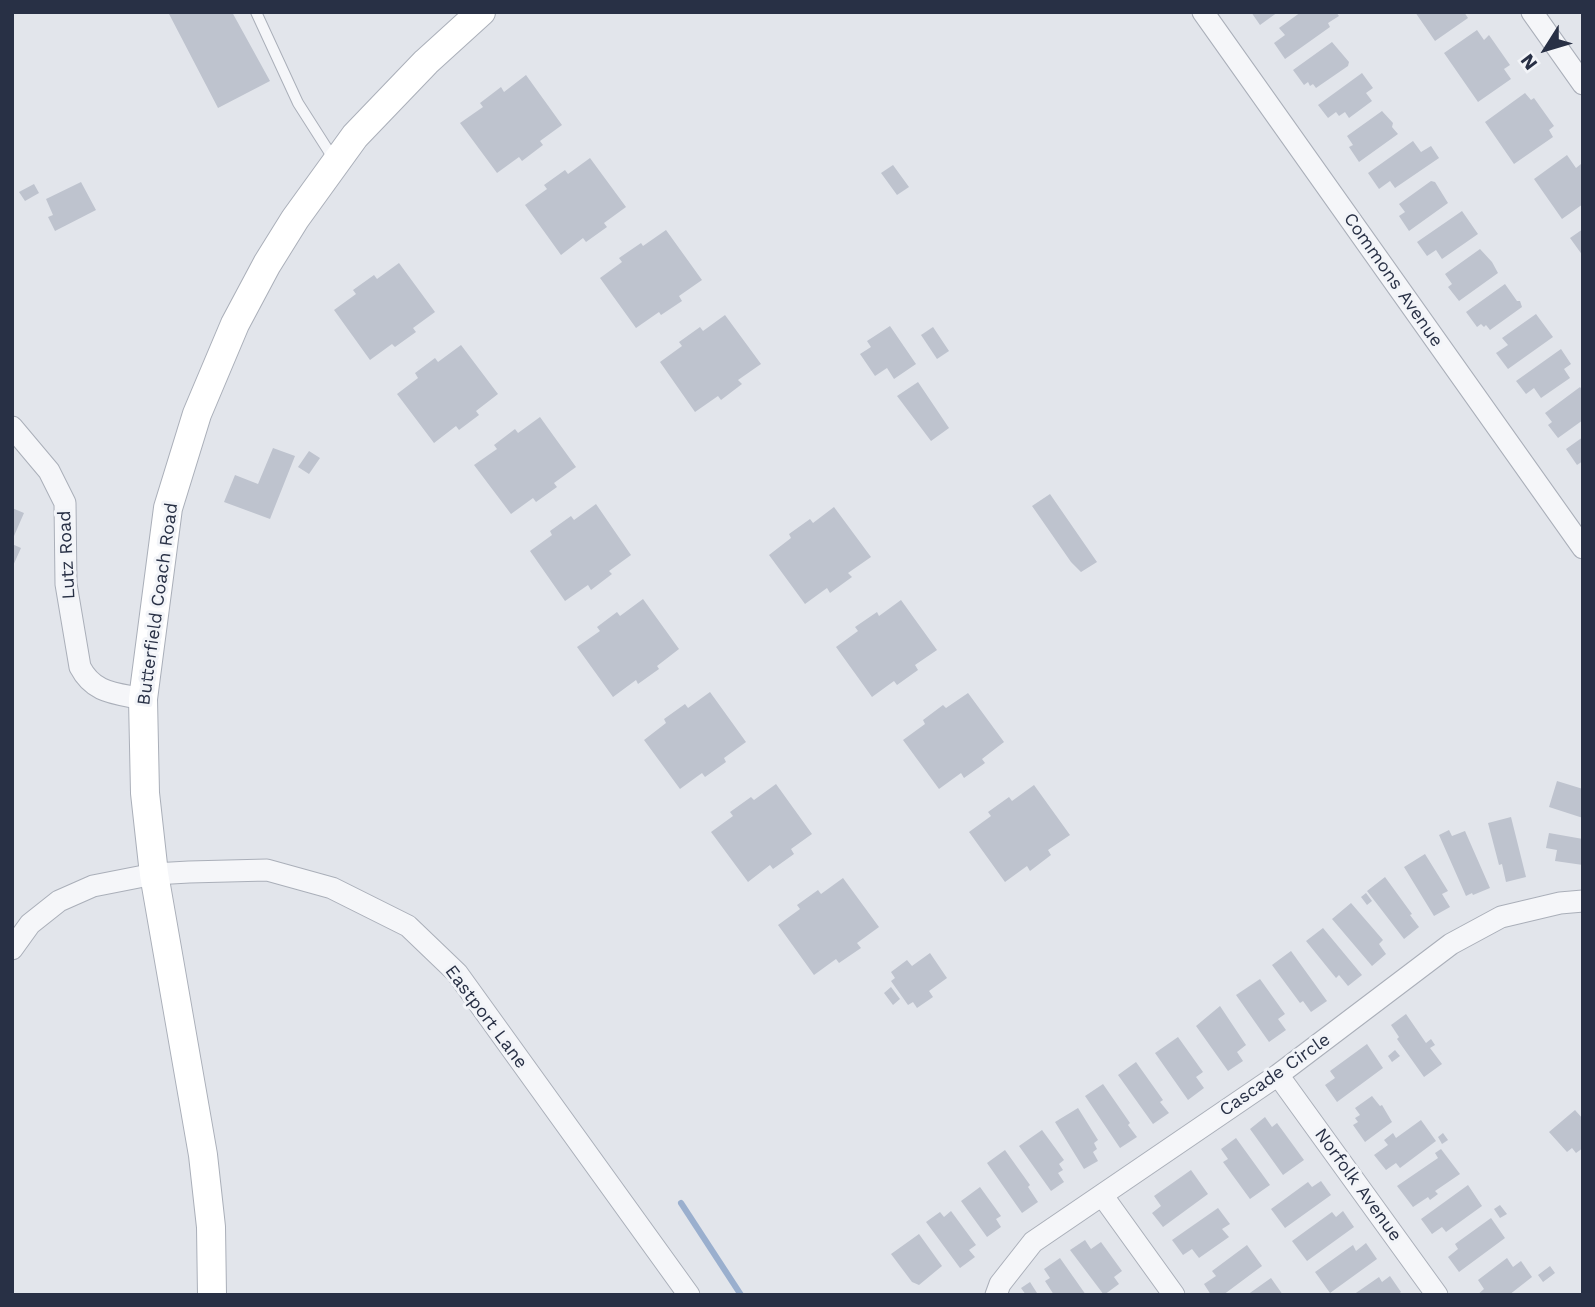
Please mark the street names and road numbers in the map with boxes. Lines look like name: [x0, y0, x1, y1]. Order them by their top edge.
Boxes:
street label: Commons Avenue: [1339, 209, 1447, 351]
street label: Butterfield Coach Road: [133, 501, 183, 707]
street label: Lutz Road: [54, 510, 80, 600]
street label: Eastport Lane: [440, 961, 532, 1073]
street label: Cascade Circle: [1215, 1029, 1335, 1121]
street label: Norfolk Avenue: [1310, 1124, 1406, 1246]

